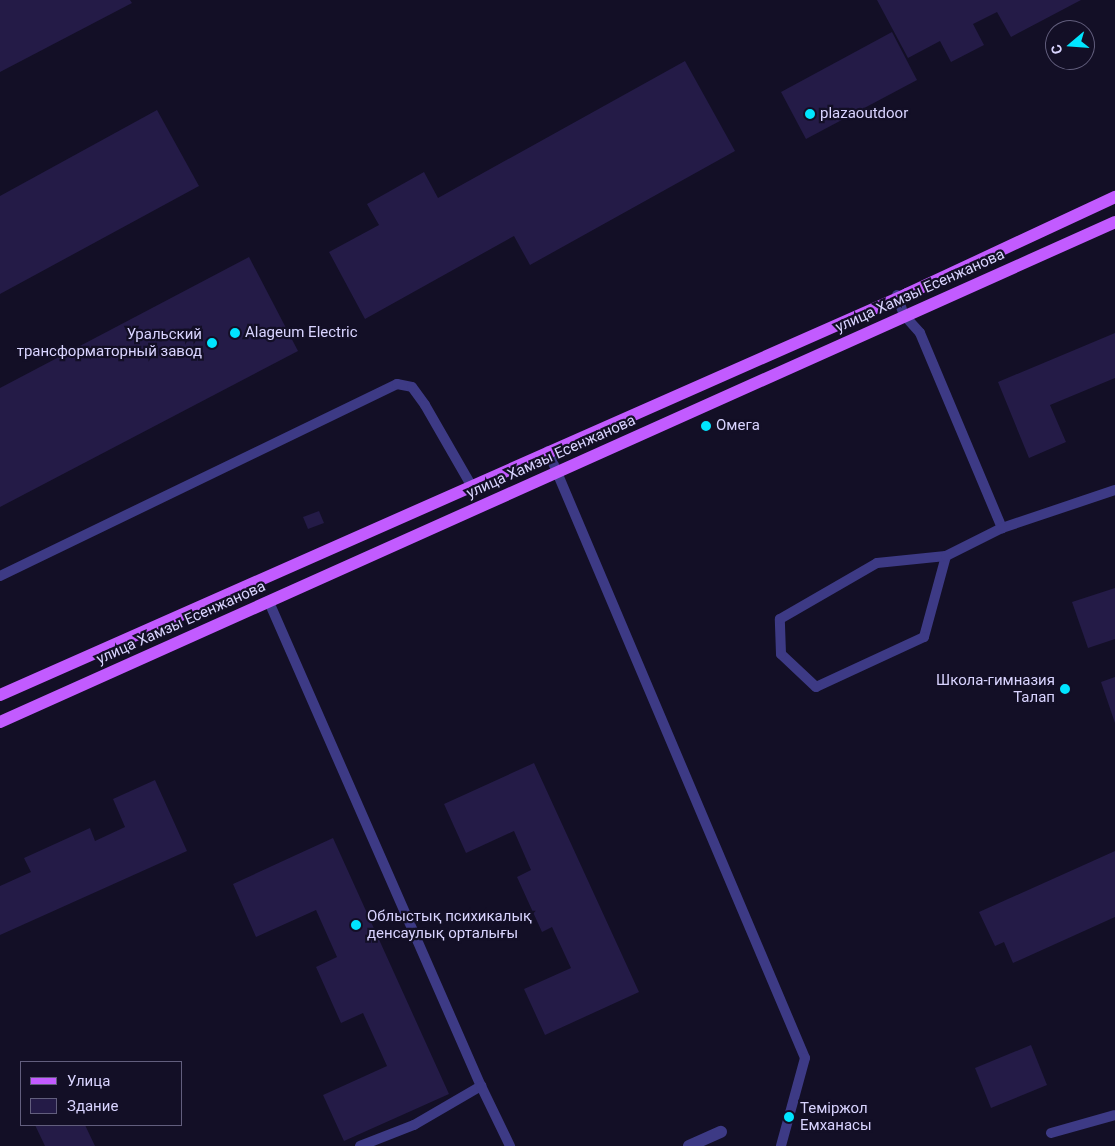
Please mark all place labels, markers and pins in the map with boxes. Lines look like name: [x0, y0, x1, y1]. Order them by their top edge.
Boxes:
place label: plazaoutdoor: [820, 105, 908, 123]
marker: plazaoutdoor: [804, 108, 816, 120]
place label: Alageum Electric: [245, 324, 358, 342]
place label: Уральский трансформаторный завод: [17, 325, 202, 360]
marker: Alageum Electric: [229, 327, 241, 339]
marker: Уральский трансформаторный завод: [206, 337, 218, 349]
place label: Омега: [716, 417, 760, 435]
marker: Омега: [700, 420, 712, 432]
place label: Школа-гимназия Талап: [936, 671, 1055, 706]
marker: Школа-гимназия Талап: [1059, 683, 1071, 695]
place label: Облыстық психикалық денсаулық орталығы: [367, 907, 532, 942]
marker: Облыстық психикалық денсаулық орталығы: [349, 918, 363, 932]
place label: Теміржол Емханасы: [800, 1099, 872, 1134]
marker: Теміржол Емханасы: [782, 1110, 796, 1124]

